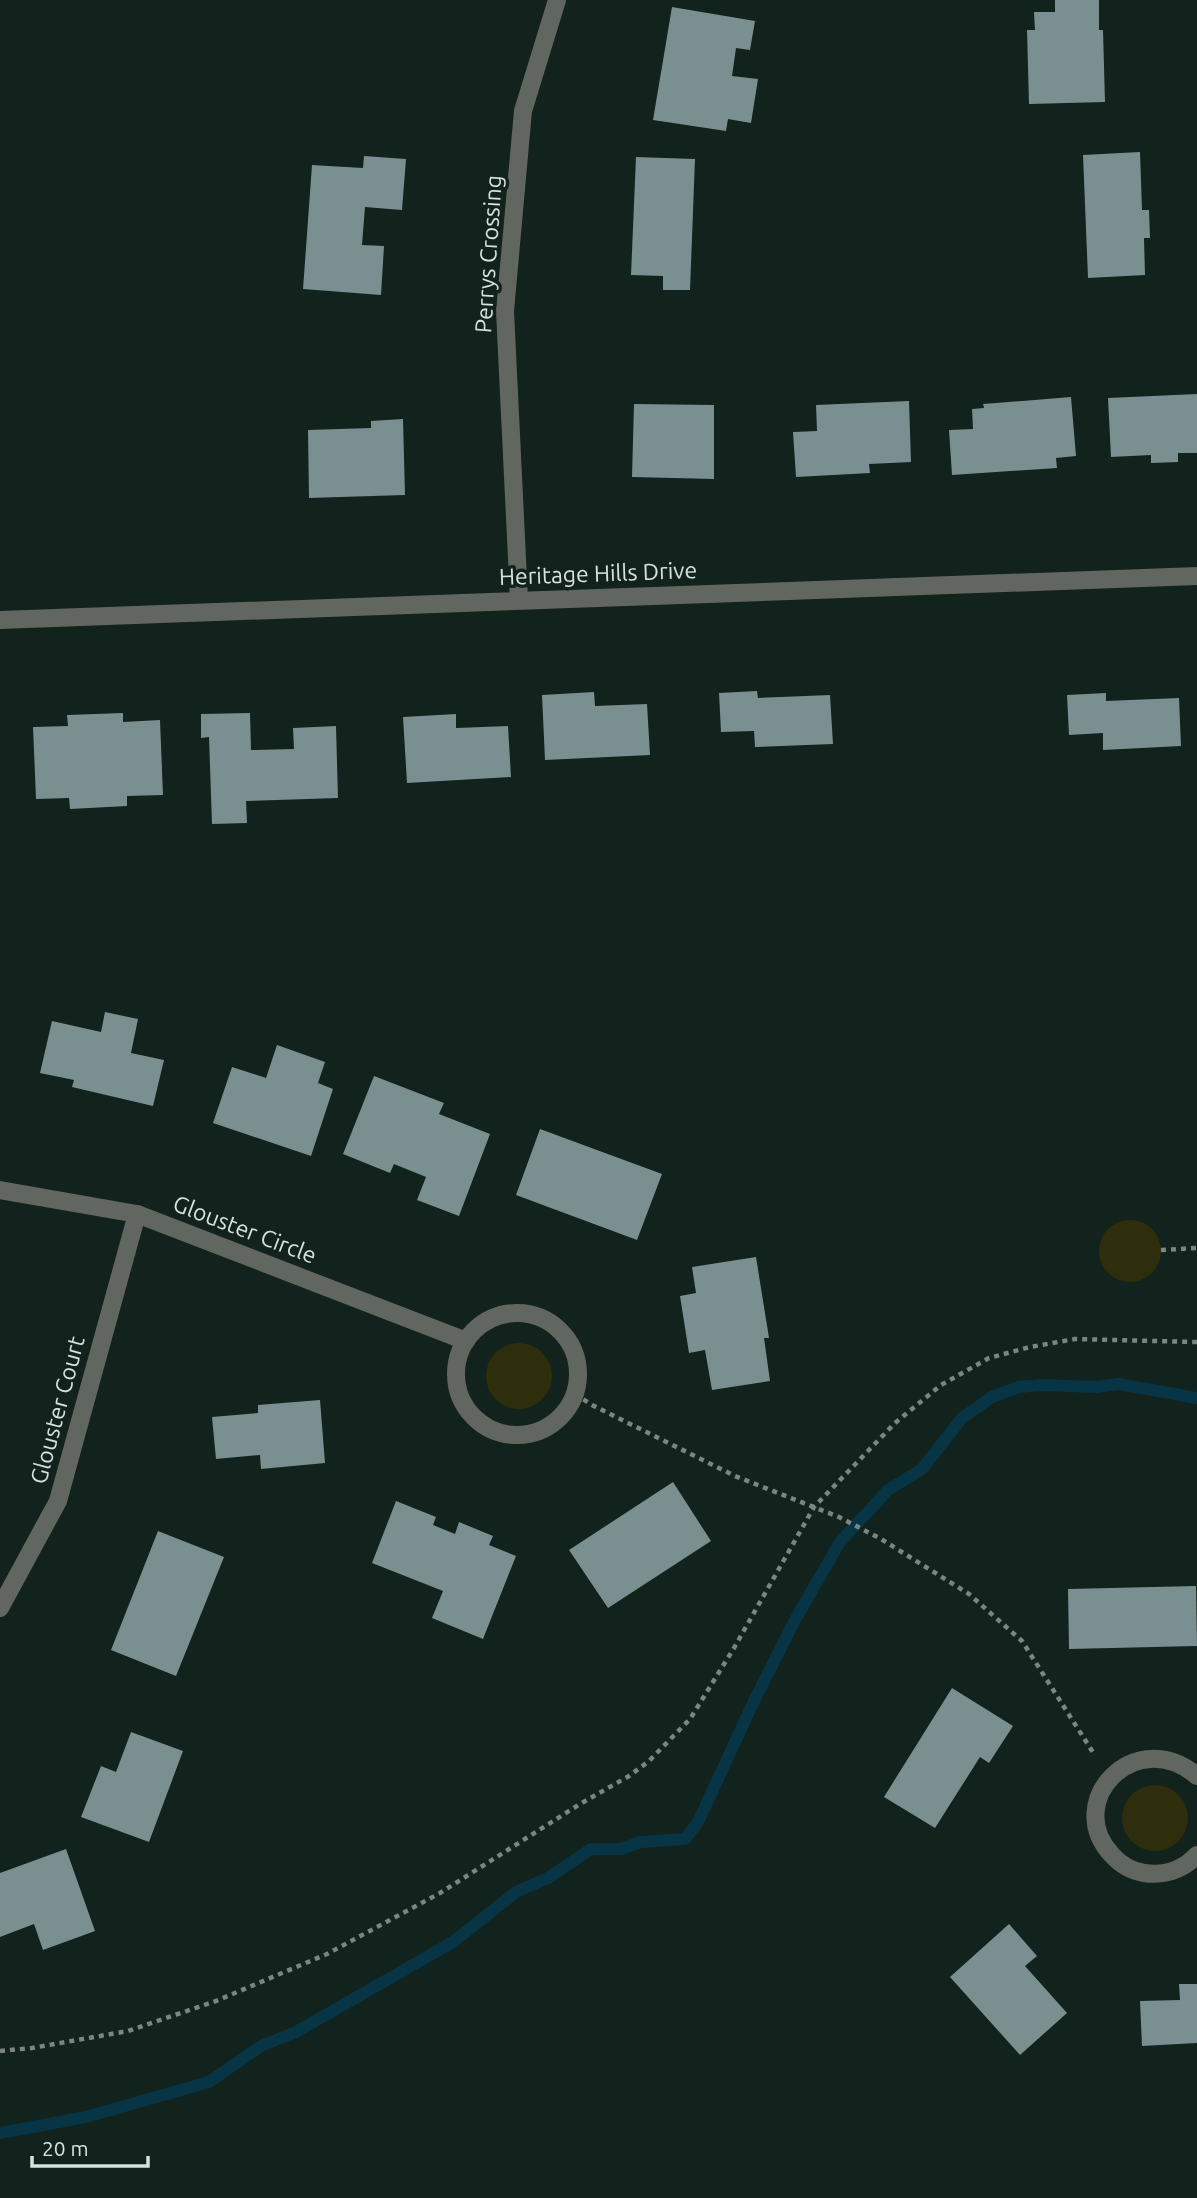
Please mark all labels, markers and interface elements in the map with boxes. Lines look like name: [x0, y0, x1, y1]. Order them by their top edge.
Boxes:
street label: Perrys Crossing: [470, 174, 506, 334]
street label: Heritage Hills Drive: [498, 557, 698, 589]
street label: Glouster Circle: [170, 1190, 320, 1268]
street label: Glouster Court: [25, 1333, 89, 1487]
scale bar: [32, 2124, 147, 2168]
text: 20 m: [42, 2136, 89, 2160]

